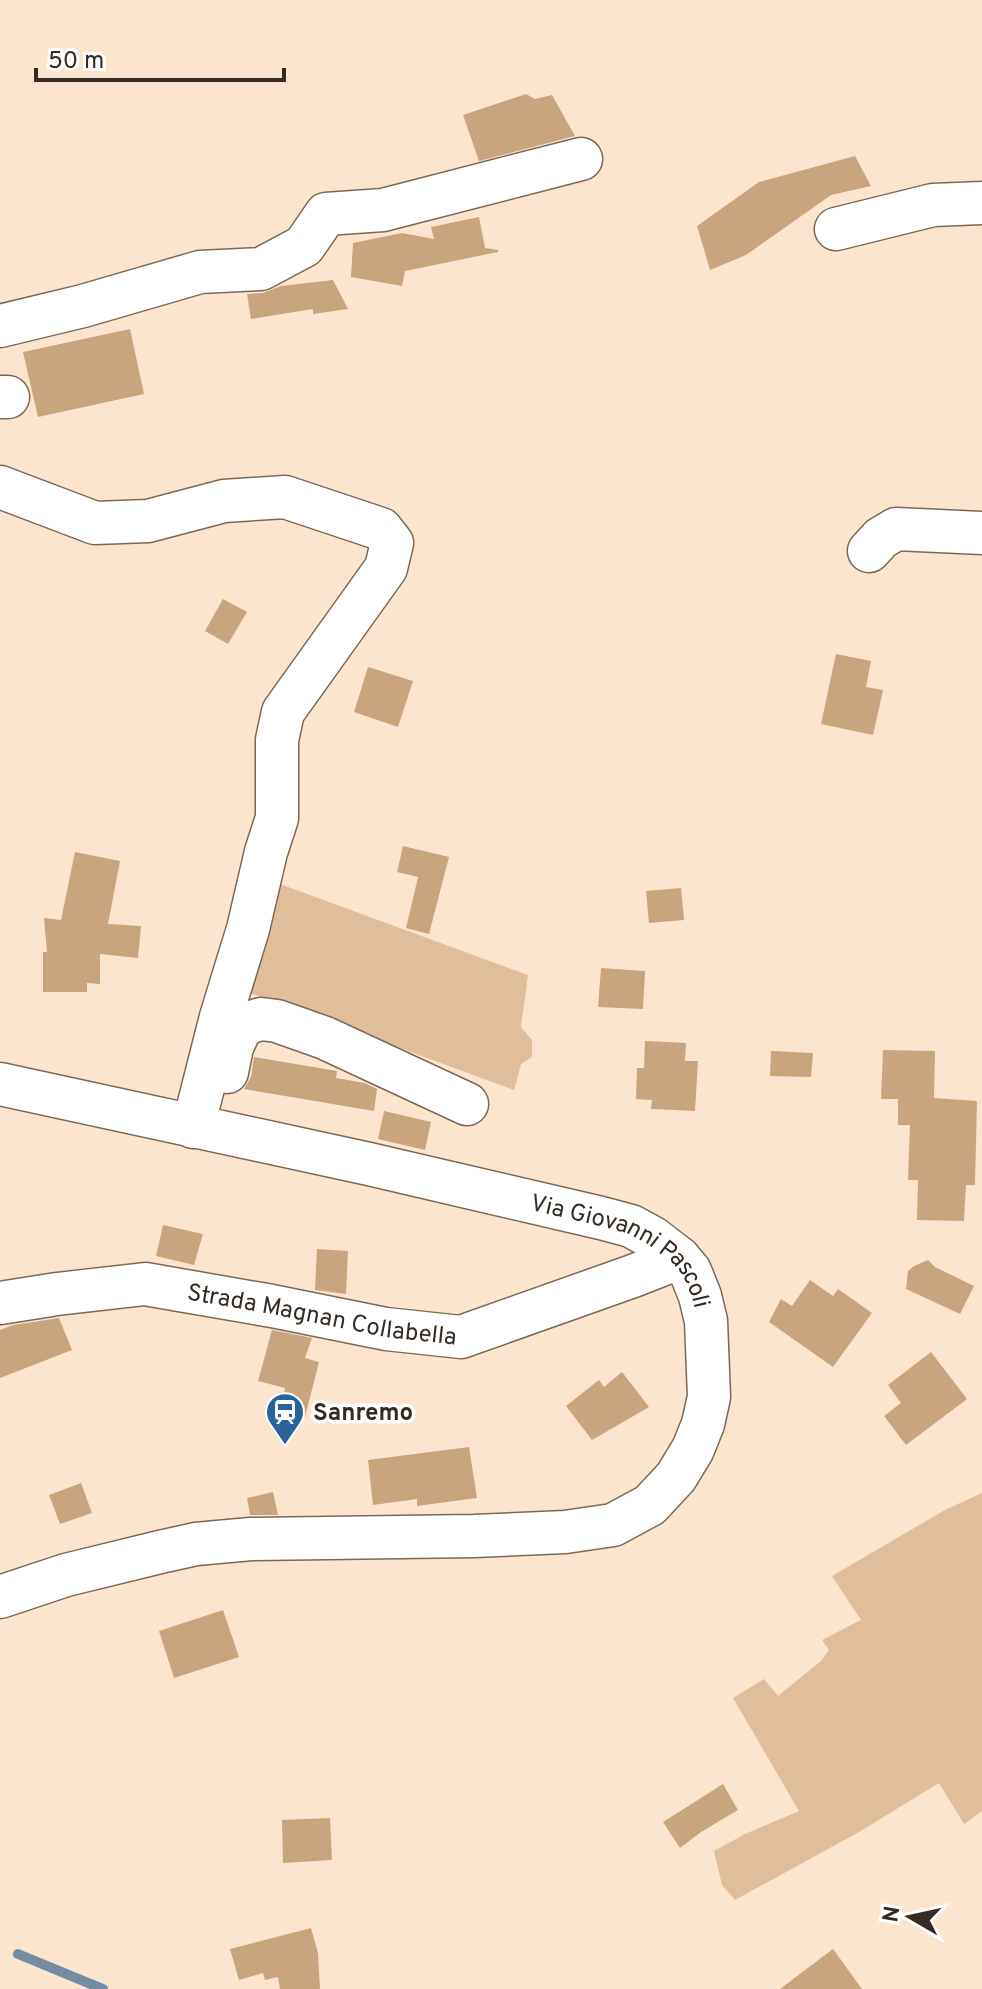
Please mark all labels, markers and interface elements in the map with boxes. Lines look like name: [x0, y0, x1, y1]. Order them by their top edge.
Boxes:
scale bar: [36, 32, 284, 82]
text: 50 m: [48, 47, 104, 77]
street label: Via Giovanni Pascoli: [527, 1189, 715, 1311]
street label: Strada Magnan Collabella: [185, 1279, 458, 1353]
station icon: Sanremo: [264, 1391, 306, 1446]
place label: Sanremo: [313, 1399, 413, 1429]
north arrow: [870, 1877, 950, 1957]
text: N: [878, 1904, 907, 1924]

